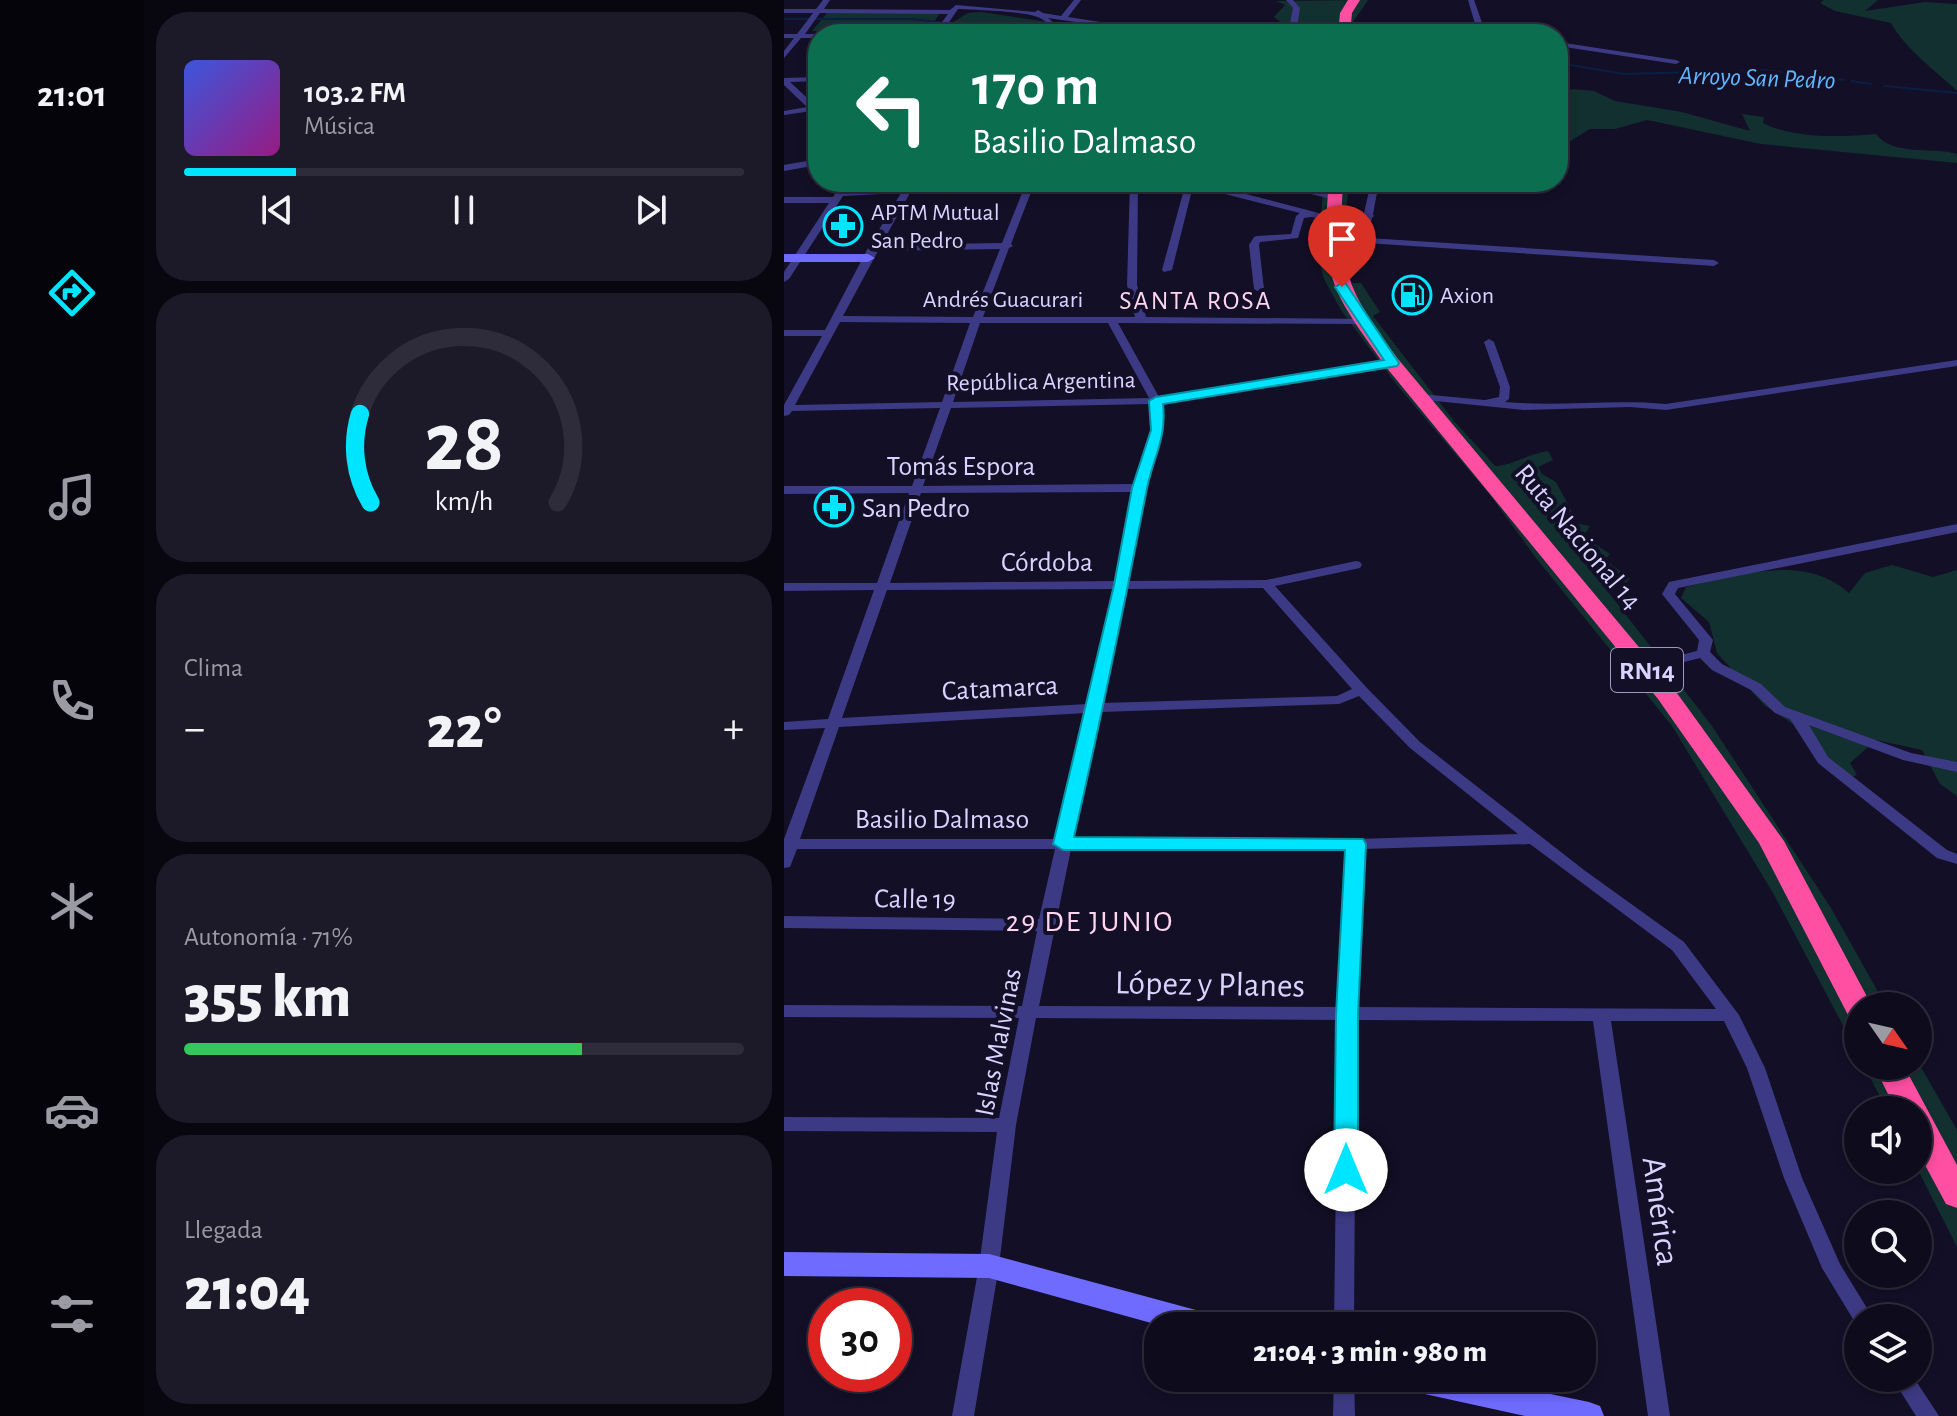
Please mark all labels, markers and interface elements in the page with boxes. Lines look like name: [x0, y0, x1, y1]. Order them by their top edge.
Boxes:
icon: left: [840, 56, 944, 160]
text: 170 m: [972, 59, 1099, 115]
water label: Arroyo San Pedro: [1677, 62, 1836, 94]
text: 21:01: [37, 77, 107, 113]
text: 103.2 FM: [304, 78, 406, 108]
text: Música: [304, 113, 375, 139]
text: Basilio Dalmaso: [972, 124, 1196, 160]
icon: previous: [255, 188, 299, 232]
icon: pause: [442, 188, 486, 232]
icon: next: [629, 188, 673, 232]
place label: APTM Mutual San Pedro: [871, 201, 1000, 253]
pharmacy icon: APTM Mutual San Pedro: [822, 205, 864, 247]
pin: [1308, 205, 1376, 287]
icon: arrive: [1320, 217, 1364, 261]
icon: directions: [44, 265, 100, 321]
fuel station icon: Axion: [1391, 274, 1433, 316]
place label: Axion: [1440, 284, 1494, 308]
street label: Andrés Guacurari: [923, 288, 1083, 312]
district label: SANTA ROSA: [1119, 288, 1273, 314]
street label: República Argentina: [946, 368, 1136, 396]
text: 28: [424, 402, 504, 486]
street label: Tomás Espora: [887, 453, 1036, 481]
street label: Ruta Nacional 14: [1509, 459, 1646, 615]
icon: music: [44, 469, 100, 525]
pharmacy icon: San Pedro: [813, 486, 855, 528]
text: km/h: [435, 487, 493, 516]
place label: San Pedro: [862, 495, 970, 523]
street label: Córdoba: [1001, 549, 1093, 577]
road number: RN14: [1611, 648, 1683, 692]
text: Clima: [184, 655, 243, 681]
street label: Catamarca: [941, 672, 1059, 706]
icon: phone: [44, 673, 100, 729]
text: 22°: [427, 699, 502, 759]
text: −: [184, 707, 205, 751]
text: +: [723, 707, 744, 751]
street label: Basilio Dalmaso: [855, 806, 1029, 834]
icon: climate: [44, 878, 100, 934]
street label: Calle 19: [874, 885, 956, 915]
district label: 29 DE JUNIO: [1006, 907, 1174, 937]
text: Autonomía · 71%: [184, 924, 353, 950]
street label: Islas Malvinas: [971, 966, 1027, 1119]
street label: López y Planes: [1115, 966, 1305, 1004]
text: 355 km: [184, 968, 351, 1028]
north arrow: [1844, 992, 1932, 1080]
map controls: [1844, 992, 1932, 1392]
icon: car: [44, 1082, 100, 1138]
button: sound: [1844, 1096, 1932, 1184]
position arrow: [1304, 1128, 1388, 1212]
street label: América: [1636, 1155, 1684, 1268]
button: search: [1844, 1200, 1932, 1288]
text: Llegada: [184, 1217, 263, 1243]
text: 21:04: [184, 1261, 310, 1321]
icon: filters: [44, 1286, 100, 1342]
speed limit sign: 30: [808, 1288, 912, 1392]
button: layers: [1844, 1304, 1932, 1392]
text: 21:04 · 3 min · 980 m: [1253, 1337, 1487, 1367]

